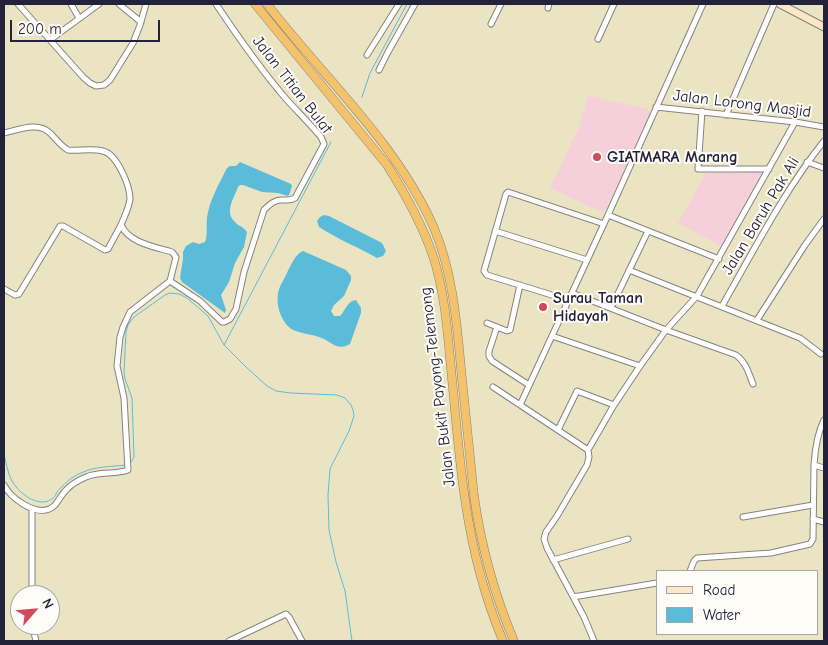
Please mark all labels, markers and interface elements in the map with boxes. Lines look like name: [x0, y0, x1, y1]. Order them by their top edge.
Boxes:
scale bar: [12, 10, 162, 42]
text: 200 m: [18, 20, 62, 38]
street label: Jalan Titian Bulat: [248, 32, 336, 138]
street label: Jalan Lorong Masjid: [672, 86, 812, 122]
place label: GIATMARA Marang: [607, 147, 738, 167]
marker: GIATMARA Marang: [591, 151, 603, 163]
street label: Jalan Baruh Pak Ali: [718, 154, 804, 278]
street label: Jalan Bukit Payong-Telemong: [416, 286, 460, 488]
place label: Surau Taman Hidayah: [553, 288, 643, 326]
marker: Surau Taman Hidayah: [537, 301, 549, 313]
legend: [656, 570, 818, 635]
text: Road: [703, 581, 735, 599]
north arrow: [10, 585, 60, 635]
text: N: [38, 595, 58, 611]
text: Water: [703, 606, 740, 624]

